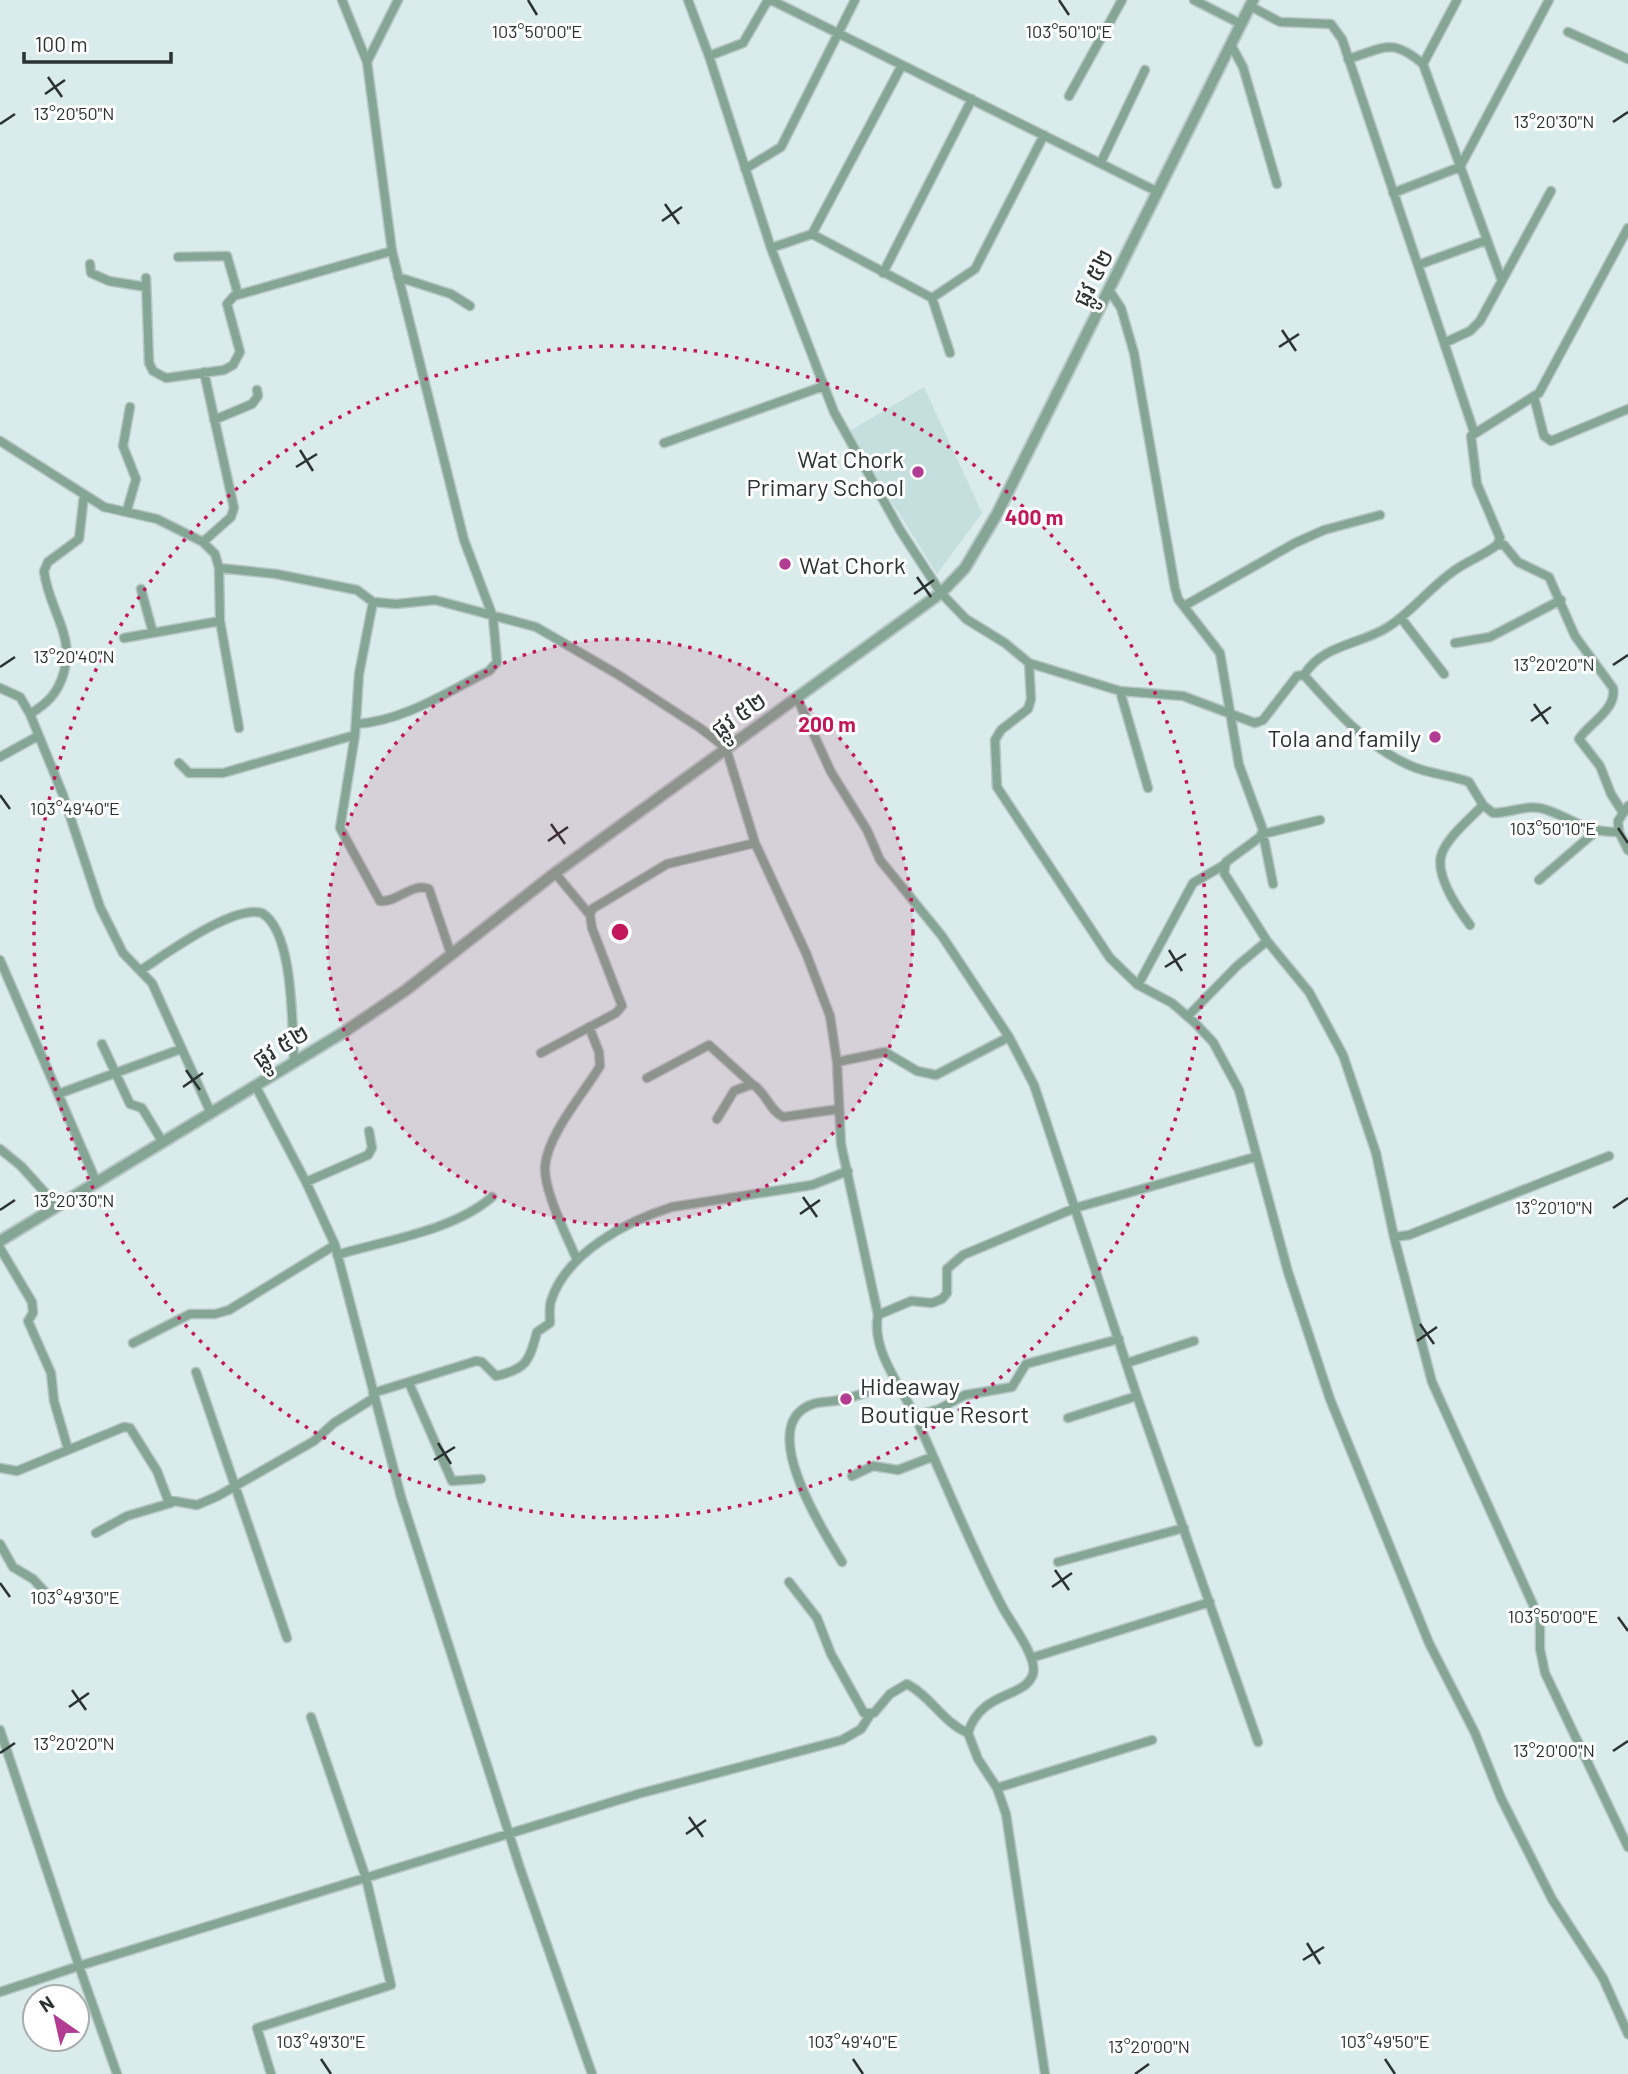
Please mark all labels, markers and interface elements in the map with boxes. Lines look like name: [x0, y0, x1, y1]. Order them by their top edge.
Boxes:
text: 103°50'00"E: [492, 20, 582, 42]
text: 103°50'10"E: [1026, 20, 1112, 42]
scale bar: [24, 21, 172, 65]
text: 100 m: [35, 31, 88, 56]
text: 13°20'50"N: [34, 102, 114, 124]
text: 13°20'30"N: [1514, 110, 1594, 132]
street label: ផ្លូវ ៥២: [1065, 243, 1127, 315]
place label: Wat Chork Primary School: [747, 444, 904, 501]
marker: Wat Chork Primary School: [910, 464, 926, 480]
text: 400 m: [1005, 504, 1063, 529]
place label: Wat Chork: [799, 550, 906, 579]
marker: Wat Chork: [777, 556, 793, 572]
text: 13°20'40"N: [33, 645, 115, 667]
text: 13°20'20"N: [1513, 653, 1595, 675]
street label: ផ្លូវ ៥២: [705, 685, 777, 751]
text: 200 m: [798, 711, 856, 736]
place label: Tola and family: [1267, 723, 1421, 752]
marker: Tola and family: [1427, 729, 1443, 745]
text: 103°49'40"E: [30, 797, 120, 819]
text: 103°50'10"E: [1510, 817, 1596, 839]
centre of rings: [608, 920, 632, 944]
street label: ផ្លូវ ៥២: [246, 1017, 318, 1081]
text: 13°20'30"N: [34, 1189, 114, 1211]
text: 13°20'10"N: [1515, 1196, 1593, 1218]
place label: Hideaway Boutique Resort: [860, 1371, 1029, 1428]
marker: Hideaway Boutique Resort: [838, 1391, 854, 1407]
text: 103°49'30"E: [30, 1586, 120, 1608]
text: 103°50'00"E: [1508, 1605, 1598, 1627]
text: 13°20'20"N: [33, 1732, 115, 1754]
text: 13°20'00"N: [1513, 1739, 1595, 1761]
north arrow: [21, 1983, 91, 2053]
text: N: [35, 1990, 58, 2017]
text: 103°49'30"E: [276, 2030, 366, 2052]
text: 103°49'40"E: [808, 2030, 898, 2052]
text: 103°49'50"E: [1340, 2030, 1430, 2052]
text: 13°20'00"N: [1108, 2035, 1190, 2057]

